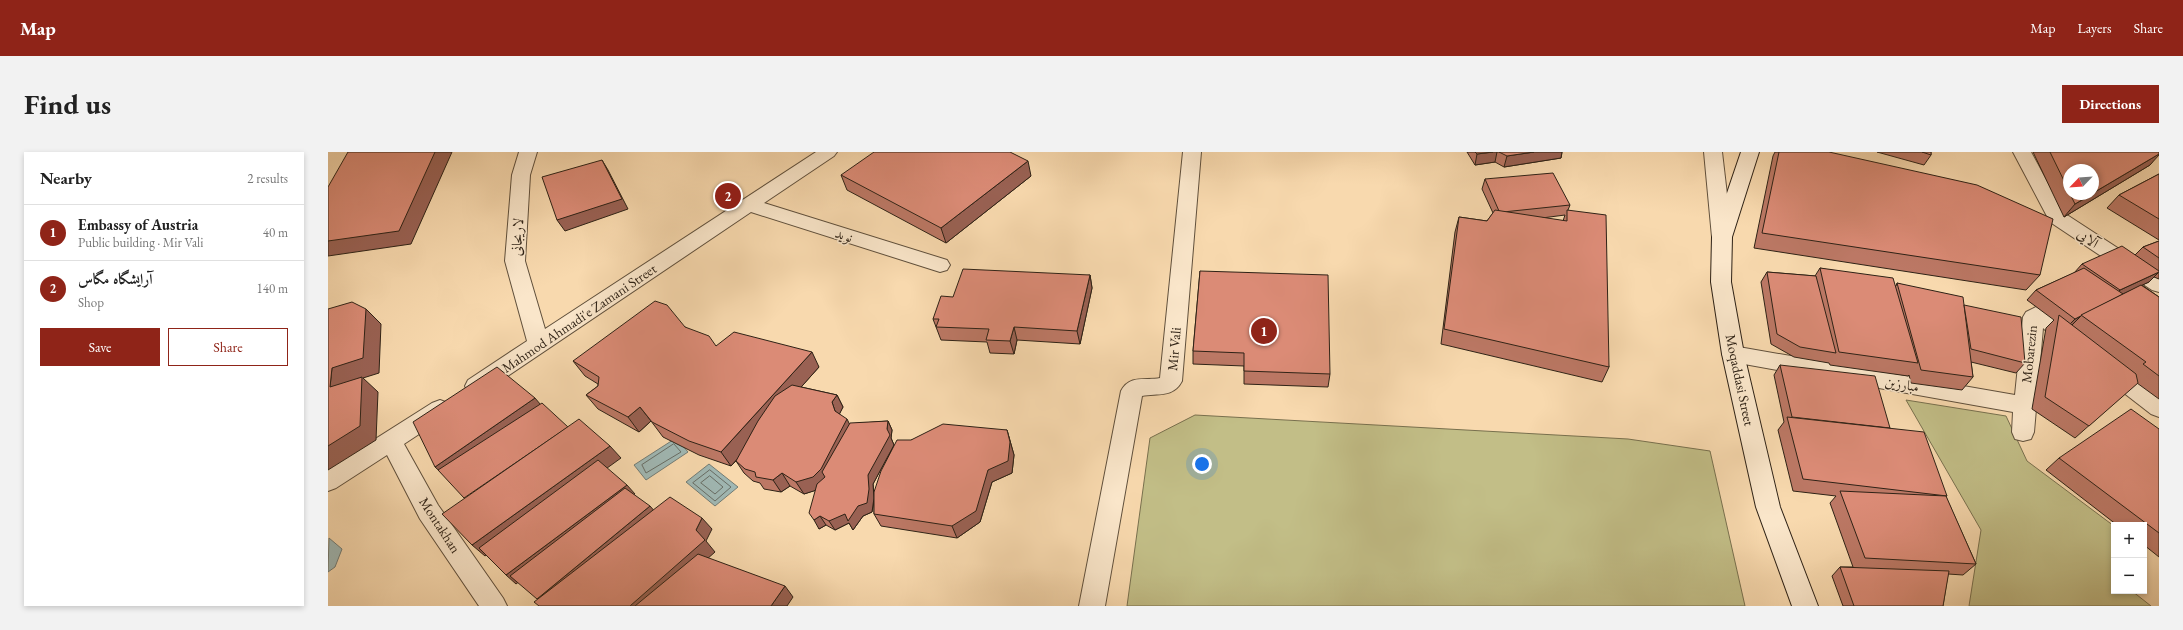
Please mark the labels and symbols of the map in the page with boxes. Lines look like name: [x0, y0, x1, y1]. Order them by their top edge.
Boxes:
north arrow: [2063, 164, 2099, 200]
pin: 2: [715, 181, 741, 211]
street label: لاریجانی: [507, 217, 527, 257]
street label: نوید: [833, 224, 856, 246]
street label: آلایی: [2073, 224, 2104, 254]
street label: Mahmod Ahmadi'e Zamani Street: [498, 259, 660, 377]
pin: 1: [1251, 316, 1277, 346]
street label: Mobarezin: [2017, 324, 2041, 384]
street label: Mir Vali: [1163, 326, 1185, 372]
street label: Moqaddasi Street: [1722, 333, 1759, 428]
street label: مبارزین: [1884, 372, 1920, 396]
your location: [1192, 454, 1212, 474]
street label: Montakhan: [415, 494, 465, 557]

